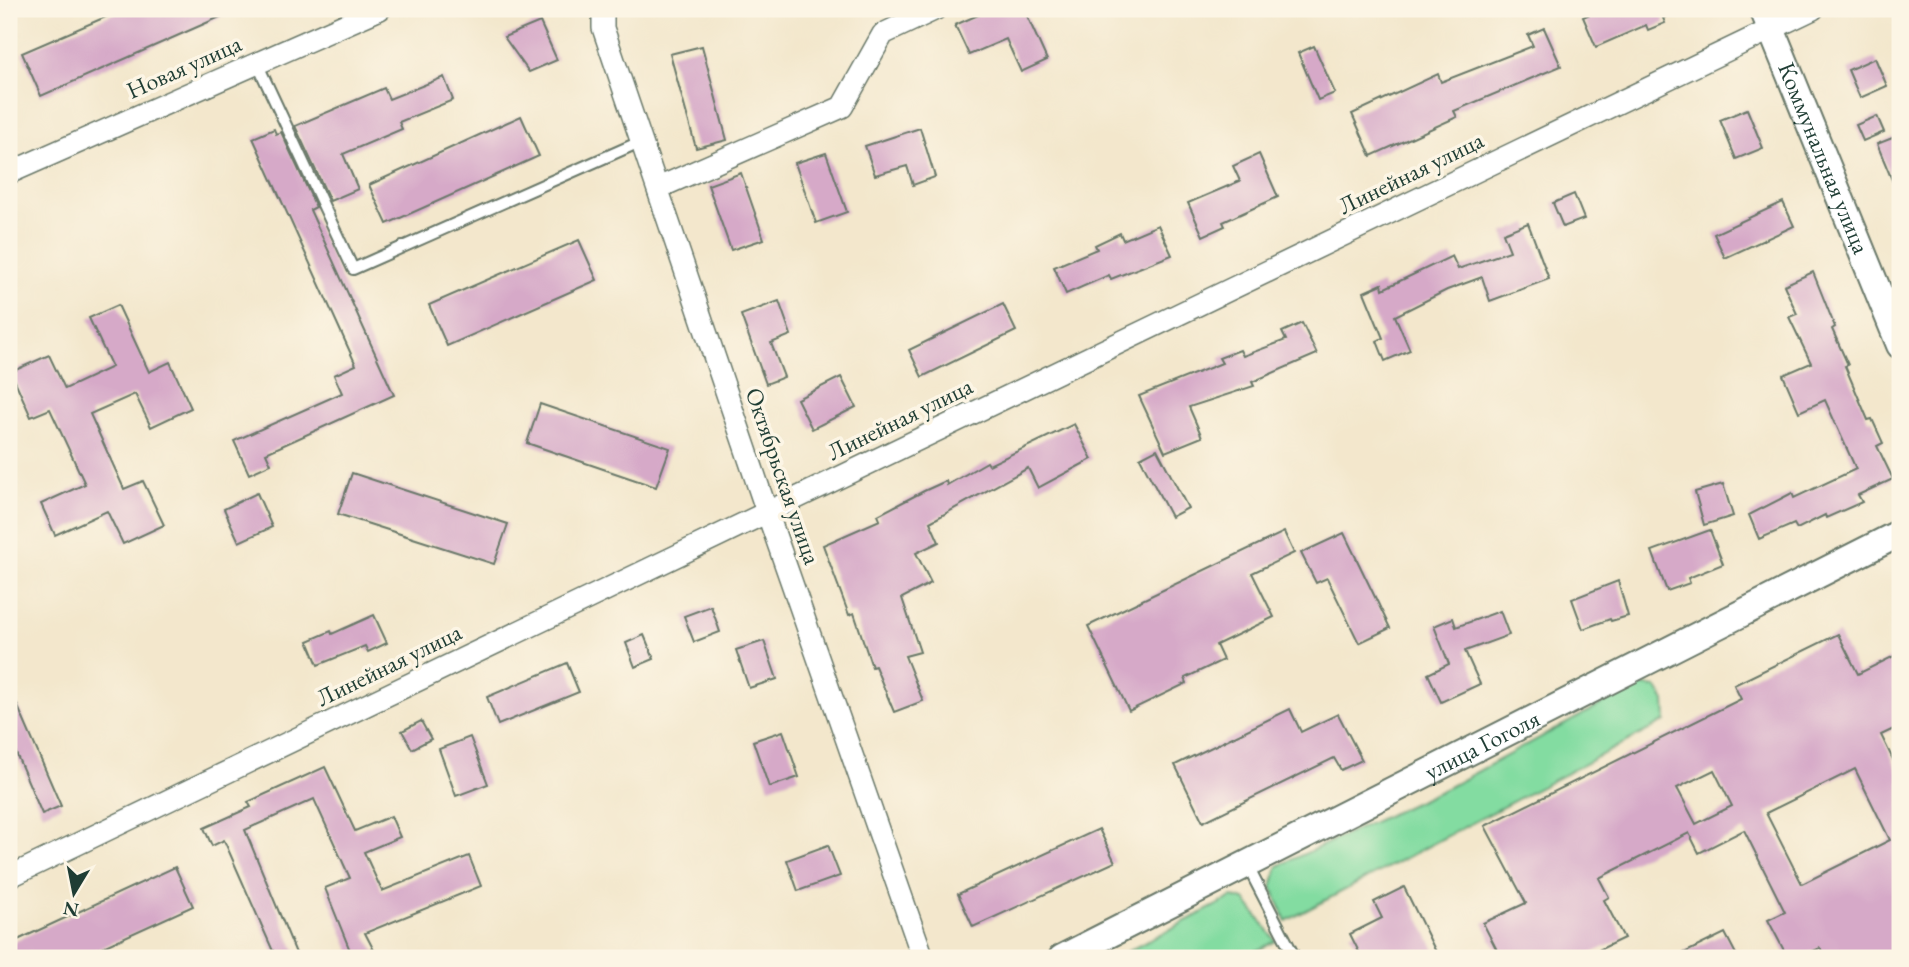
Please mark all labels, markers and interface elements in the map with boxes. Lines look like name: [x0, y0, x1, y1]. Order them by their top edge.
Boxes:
street label: Новая улица: [121, 27, 247, 106]
street label: Коммунальная улица: [1771, 57, 1877, 259]
street label: Линейная улица: [1333, 124, 1489, 221]
street label: Линейная улица: [822, 370, 978, 467]
street label: Октябрьская улица: [739, 383, 828, 569]
street label: Линейная улица: [311, 616, 467, 713]
street label: улица Гоголя: [1419, 702, 1545, 787]
north arrow: [38, 858, 108, 928]
text: N: [61, 895, 81, 923]

